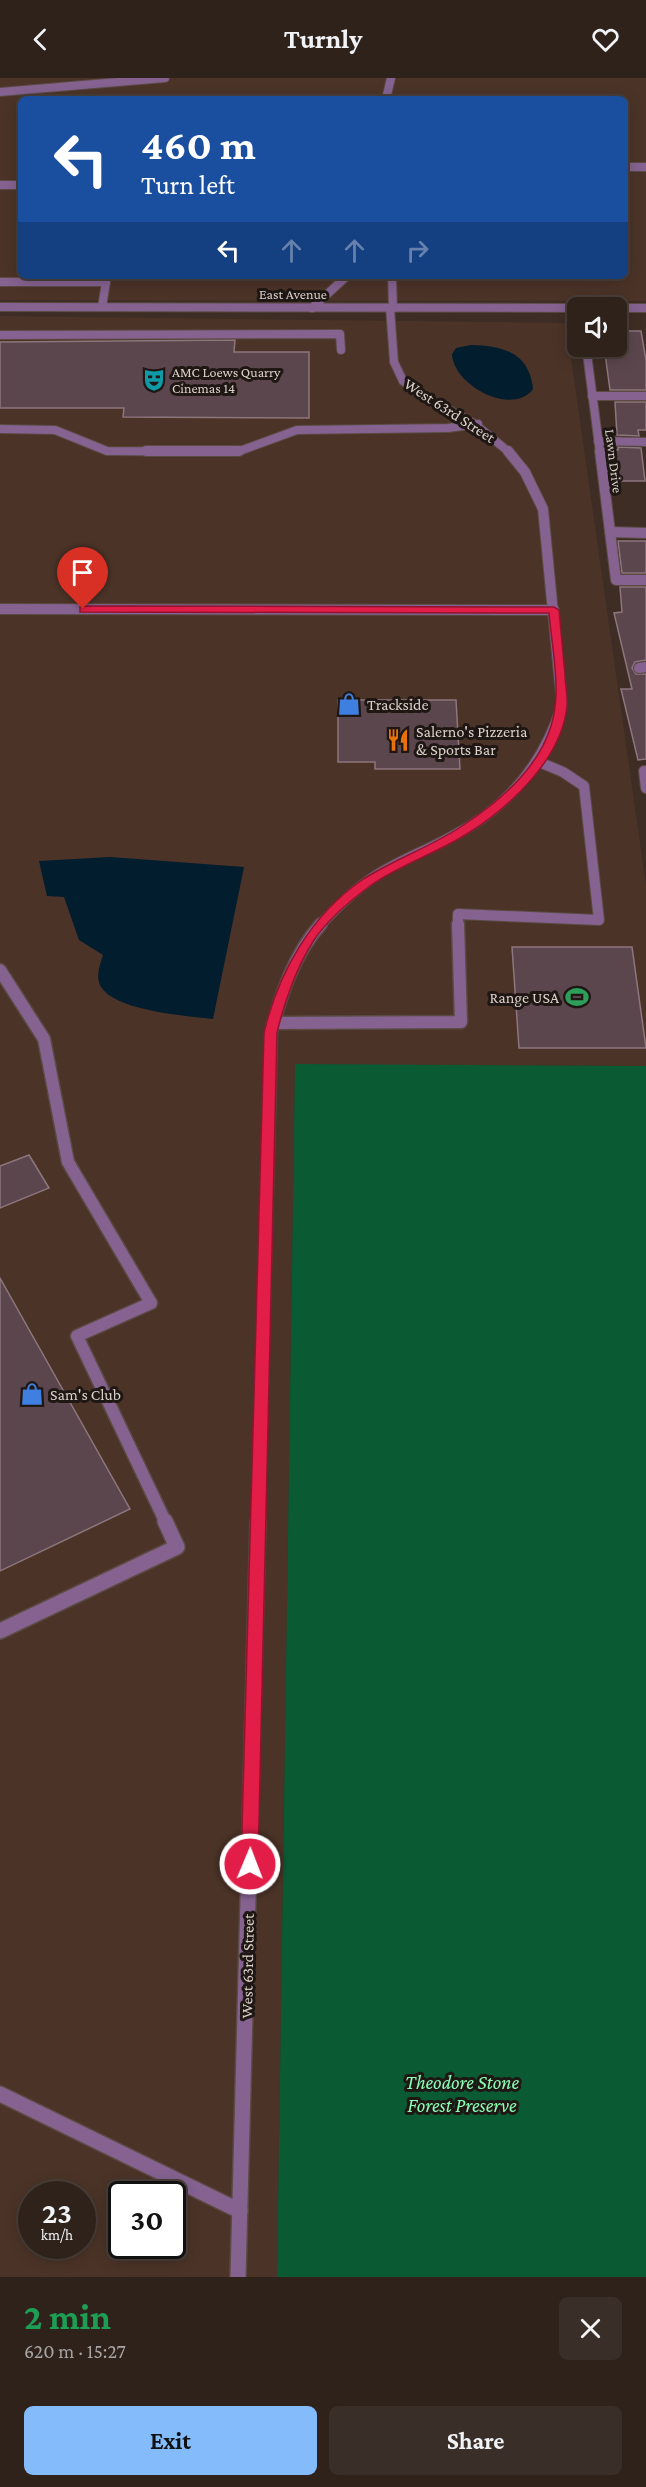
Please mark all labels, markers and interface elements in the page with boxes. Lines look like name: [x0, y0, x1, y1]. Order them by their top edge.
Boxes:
icon: back: [24, 23, 57, 56]
icon: heart: [589, 23, 622, 56]
text: Turnly: [284, 24, 362, 54]
icon: left: [42, 120, 120, 198]
text: 460 m: [141, 121, 256, 168]
text: Turn left: [141, 170, 235, 200]
icon: left: [212, 234, 245, 267]
icon: ahead: [275, 234, 308, 267]
icon: ahead: [338, 234, 371, 267]
icon: right: [401, 234, 434, 267]
street label: East Avenue: [259, 286, 327, 302]
map controls: [567, 297, 627, 357]
button: sound: [567, 297, 627, 357]
place label: AMC Loews Quarry Cinemas 14: [172, 364, 281, 396]
theatre icon: AMC Loews Quarry Cinemas 14: [141, 367, 167, 393]
street label: West 63rd Street: [401, 375, 499, 447]
street label: Lawn Drive: [602, 428, 626, 494]
pin: [57, 547, 108, 609]
icon: arrive: [66, 556, 99, 589]
shop icon: Trackside: [336, 691, 362, 717]
place label: Trackside: [367, 696, 429, 713]
place label: Salerno's Pizzeria & Sports Bar: [416, 723, 528, 759]
restaurant icon: Salerno's Pizzeria & Sports Bar: [385, 727, 411, 753]
sports icon: Range USA: [564, 984, 590, 1010]
place label: Range USA: [490, 989, 560, 1007]
shop icon: Sam's Club: [19, 1381, 45, 1407]
place label: Sam's Club: [50, 1386, 121, 1403]
position arrow: [218, 1832, 282, 1896]
street label: West 63rd Street: [238, 1913, 257, 2019]
park label: Theodore Stone Forest Preserve: [405, 2071, 519, 2116]
speed limit sign: 30: [108, 2181, 186, 2259]
text: 23: [42, 2196, 72, 2229]
text: km/h: [41, 2227, 73, 2243]
text: 2 min: [24, 2297, 111, 2337]
button: close: [559, 2297, 622, 2360]
text: 620 m · 15:27: [24, 2340, 126, 2362]
button: Exit: [24, 2406, 317, 2475]
button: Share: [329, 2406, 622, 2475]

